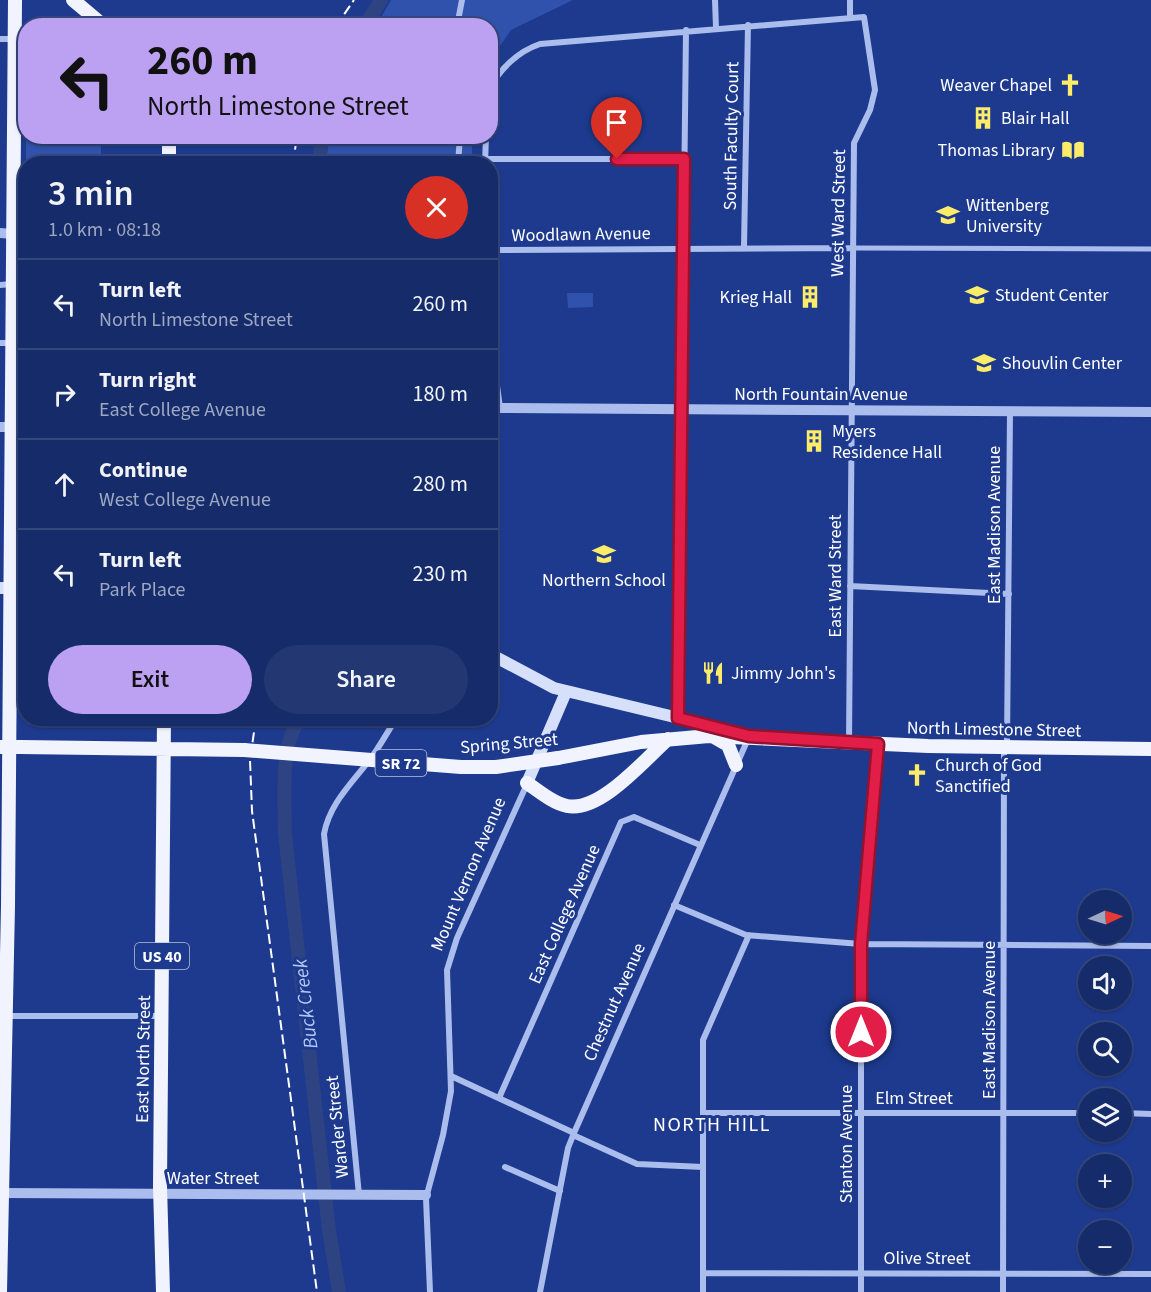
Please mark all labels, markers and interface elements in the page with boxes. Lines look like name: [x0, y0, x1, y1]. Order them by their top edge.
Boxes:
text: 260 m: [147, 31, 258, 91]
icon: left: [48, 42, 126, 120]
street label: South Faculty Court: [718, 61, 745, 211]
church icon: Weaver Chapel: [1057, 72, 1083, 98]
place label: Weaver Chapel: [940, 73, 1052, 98]
text: North Limestone Street: [147, 87, 409, 126]
pin: [591, 97, 642, 159]
building icon: Blair Hall: [970, 105, 996, 131]
icon: arrive: [600, 106, 633, 139]
place label: Blair Hall: [1001, 106, 1070, 131]
library icon: Thomas Library: [1060, 137, 1086, 163]
place label: Thomas Library: [938, 138, 1056, 163]
street label: West Ward Street: [825, 149, 852, 277]
text: 3 min: [48, 168, 134, 219]
button: close: [405, 176, 468, 239]
place label: Wittenberg University: [966, 193, 1049, 239]
school or university icon: Wittenberg University: [935, 202, 961, 228]
text: 1.0 km · 08:18: [48, 216, 161, 244]
street label: Woodlawn Avenue: [511, 221, 651, 248]
text: Turn left: [99, 274, 181, 306]
school or university icon: Student Center: [964, 282, 990, 308]
place label: Student Center: [995, 283, 1109, 308]
building icon: Krieg Hall: [797, 284, 823, 310]
place label: Krieg Hall: [719, 285, 792, 310]
icon: left: [48, 288, 81, 321]
text: 260 m: [413, 288, 468, 320]
text: North Limestone Street: [99, 306, 293, 334]
school or university icon: Shouvlin Center: [971, 350, 997, 376]
place label: Shouvlin Center: [1002, 351, 1123, 376]
text: Turn right: [99, 364, 196, 396]
icon: right: [48, 378, 81, 411]
text: 180 m: [413, 378, 468, 410]
street label: North Fountain Avenue: [734, 382, 908, 407]
text: East College Avenue: [99, 396, 266, 424]
place label: Myers Residence Hall: [832, 419, 942, 465]
building icon: Myers Residence Hall: [801, 428, 827, 454]
street label: East Madison Avenue: [982, 446, 1007, 604]
text: Continue: [99, 454, 188, 486]
icon: ahead: [48, 468, 81, 501]
text: 280 m: [413, 468, 468, 500]
text: West College Avenue: [99, 486, 271, 514]
street label: East Ward Street: [823, 514, 848, 638]
school or university icon: Northern School: [591, 541, 617, 567]
text: Turn left: [99, 544, 181, 576]
icon: left: [48, 558, 81, 591]
text: 230 m: [413, 558, 468, 590]
place label: Northern School: [542, 568, 666, 593]
text: Park Place: [99, 576, 186, 604]
button: Exit: [48, 645, 252, 714]
button: Share: [264, 645, 468, 714]
restaurant icon: Jimmy John's: [700, 660, 726, 686]
place label: Jimmy John's: [731, 661, 836, 686]
street label: North Limestone Street: [907, 715, 1081, 744]
street label: Spring Street: [459, 727, 559, 760]
road number: SR 72: [376, 750, 426, 776]
place label: Church of God Sanctified: [935, 753, 1042, 799]
church icon: Church of God Sanctified: [904, 762, 930, 788]
street label: Mount Vernon Avenue: [425, 793, 512, 955]
street label: East College Avenue: [522, 840, 606, 988]
north arrow: [1078, 890, 1132, 944]
map controls: [1078, 890, 1132, 1274]
street label: Chestnut Avenue: [577, 939, 652, 1065]
street label: East Madison Avenue: [977, 941, 1002, 1099]
road number: US 40: [135, 943, 189, 969]
button: sound: [1078, 956, 1132, 1010]
water label: Buck Creek: [287, 957, 325, 1050]
street label: East North Street: [130, 995, 157, 1123]
position arrow: [829, 1000, 893, 1064]
button: search: [1078, 1022, 1132, 1076]
street label: Warder Street: [320, 1074, 355, 1179]
street label: Stanton Avenue: [834, 1085, 859, 1203]
street label: Elm Street: [875, 1086, 953, 1111]
button: layers: [1078, 1088, 1132, 1142]
district label: NORTH HILL: [653, 1111, 771, 1139]
button: +: [1078, 1154, 1132, 1208]
street label: Water Street: [167, 1166, 259, 1191]
button: −: [1078, 1220, 1132, 1274]
street label: Olive Street: [884, 1246, 970, 1271]

